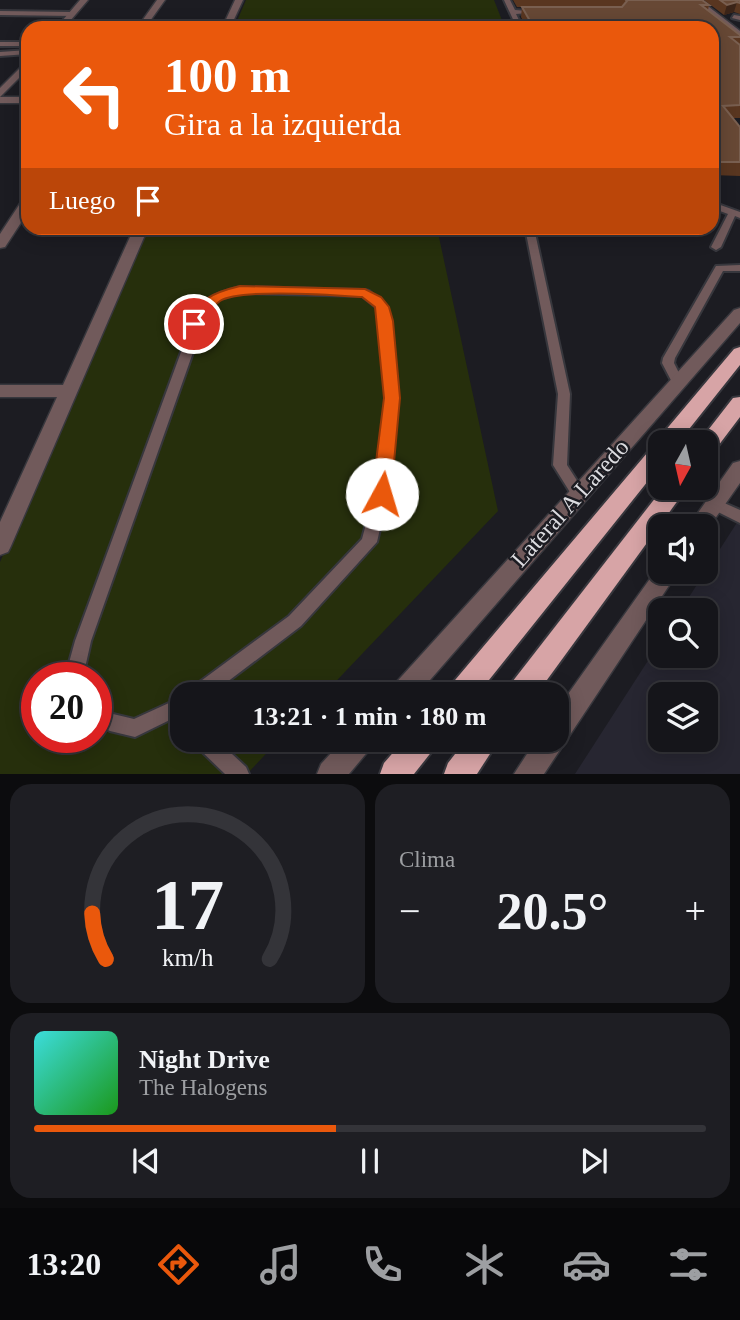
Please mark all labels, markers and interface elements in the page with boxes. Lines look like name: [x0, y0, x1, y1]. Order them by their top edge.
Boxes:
text: 100 m: [164, 48, 291, 103]
icon: left: [49, 49, 140, 140]
text: Gira a la izquierda: [164, 106, 401, 142]
icon: arrive: [129, 182, 167, 220]
text: Luego: [49, 186, 115, 215]
pin: [164, 294, 224, 354]
icon: arrive: [175, 305, 213, 343]
north arrow: [648, 430, 718, 500]
map controls: [648, 430, 718, 752]
street label: Lateral A Laredo: [506, 434, 634, 572]
position arrow: [345, 457, 419, 531]
button: sound: [648, 514, 718, 584]
button: search: [648, 598, 718, 668]
speed limit sign: 20: [21, 662, 112, 753]
button: layers: [648, 682, 718, 752]
text: 13:21 · 1 min · 180 m: [253, 702, 487, 731]
text: Clima: [399, 847, 455, 872]
text: 17: [151, 865, 224, 946]
text: 20.5°: [497, 883, 608, 940]
text: −: [399, 890, 420, 932]
text: +: [685, 890, 706, 932]
text: km/h: [162, 944, 214, 971]
text: Night Drive: [139, 1045, 270, 1074]
text: The Halogens: [139, 1075, 267, 1100]
icon: previous: [127, 1142, 165, 1180]
icon: pause: [351, 1142, 389, 1180]
icon: next: [575, 1142, 613, 1180]
icon: directions: [154, 1240, 203, 1289]
icon: music: [256, 1240, 305, 1289]
icon: phone: [358, 1240, 407, 1289]
icon: climate: [460, 1240, 509, 1289]
icon: car: [562, 1240, 611, 1289]
icon: filters: [664, 1240, 713, 1289]
text: 13:20: [27, 1246, 101, 1282]

